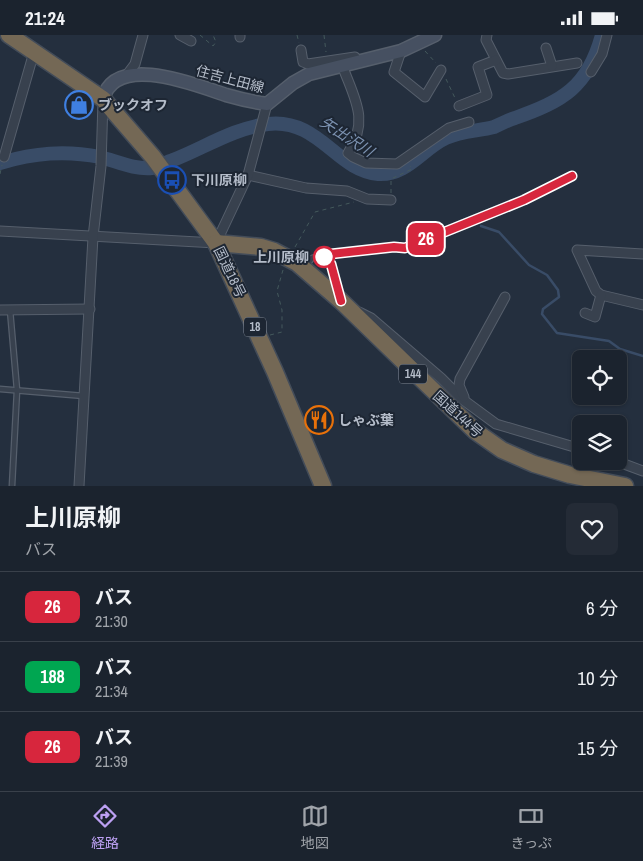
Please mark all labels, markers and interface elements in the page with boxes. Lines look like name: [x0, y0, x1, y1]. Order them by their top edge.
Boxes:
text: 21:24: [25, 5, 65, 31]
street label: 住吉上田線: [194, 61, 266, 97]
shop icon: ブックオフ: [64, 90, 94, 120]
place label: ブックオフ: [98, 96, 168, 114]
water label: 矢出沢川: [316, 111, 380, 163]
bus stop icon: 下川原柳: [157, 165, 187, 195]
place label: 下川原柳: [191, 171, 247, 189]
line badge: 26: [404, 223, 448, 255]
text: 26: [418, 226, 434, 251]
street label: 国道18号: [210, 243, 250, 301]
marker: 上川原柳: [313, 246, 335, 268]
place label: 上川原柳: [253, 248, 309, 266]
road number: 18: [244, 317, 266, 337]
map controls: [572, 350, 627, 470]
button: locate: [572, 350, 627, 405]
road number: 144: [399, 364, 427, 383]
street label: 国道144号: [429, 387, 487, 441]
restaurant icon: しゃぶ葉: [304, 405, 334, 435]
place label: しゃぶ葉: [338, 411, 394, 429]
button: layers: [572, 415, 627, 470]
text: 上川原柳: [25, 501, 121, 533]
button: heart: [566, 503, 618, 555]
text: バス: [25, 538, 57, 560]
text: バス: [95, 584, 133, 610]
text: 26: [44, 594, 61, 619]
text: 6 分: [586, 595, 618, 621]
text: 21:30: [95, 610, 128, 632]
text: バス: [95, 654, 133, 680]
text: 188: [40, 664, 65, 689]
text: 10 分: [577, 665, 618, 691]
text: 21:34: [95, 680, 128, 702]
text: バス: [95, 724, 133, 750]
text: 26: [44, 734, 61, 759]
text: 15 分: [577, 735, 618, 761]
text: 21:39: [95, 750, 128, 772]
tab: 経路: [91, 802, 119, 852]
tab: 地図: [301, 802, 329, 852]
tab: きっぷ: [511, 802, 552, 852]

